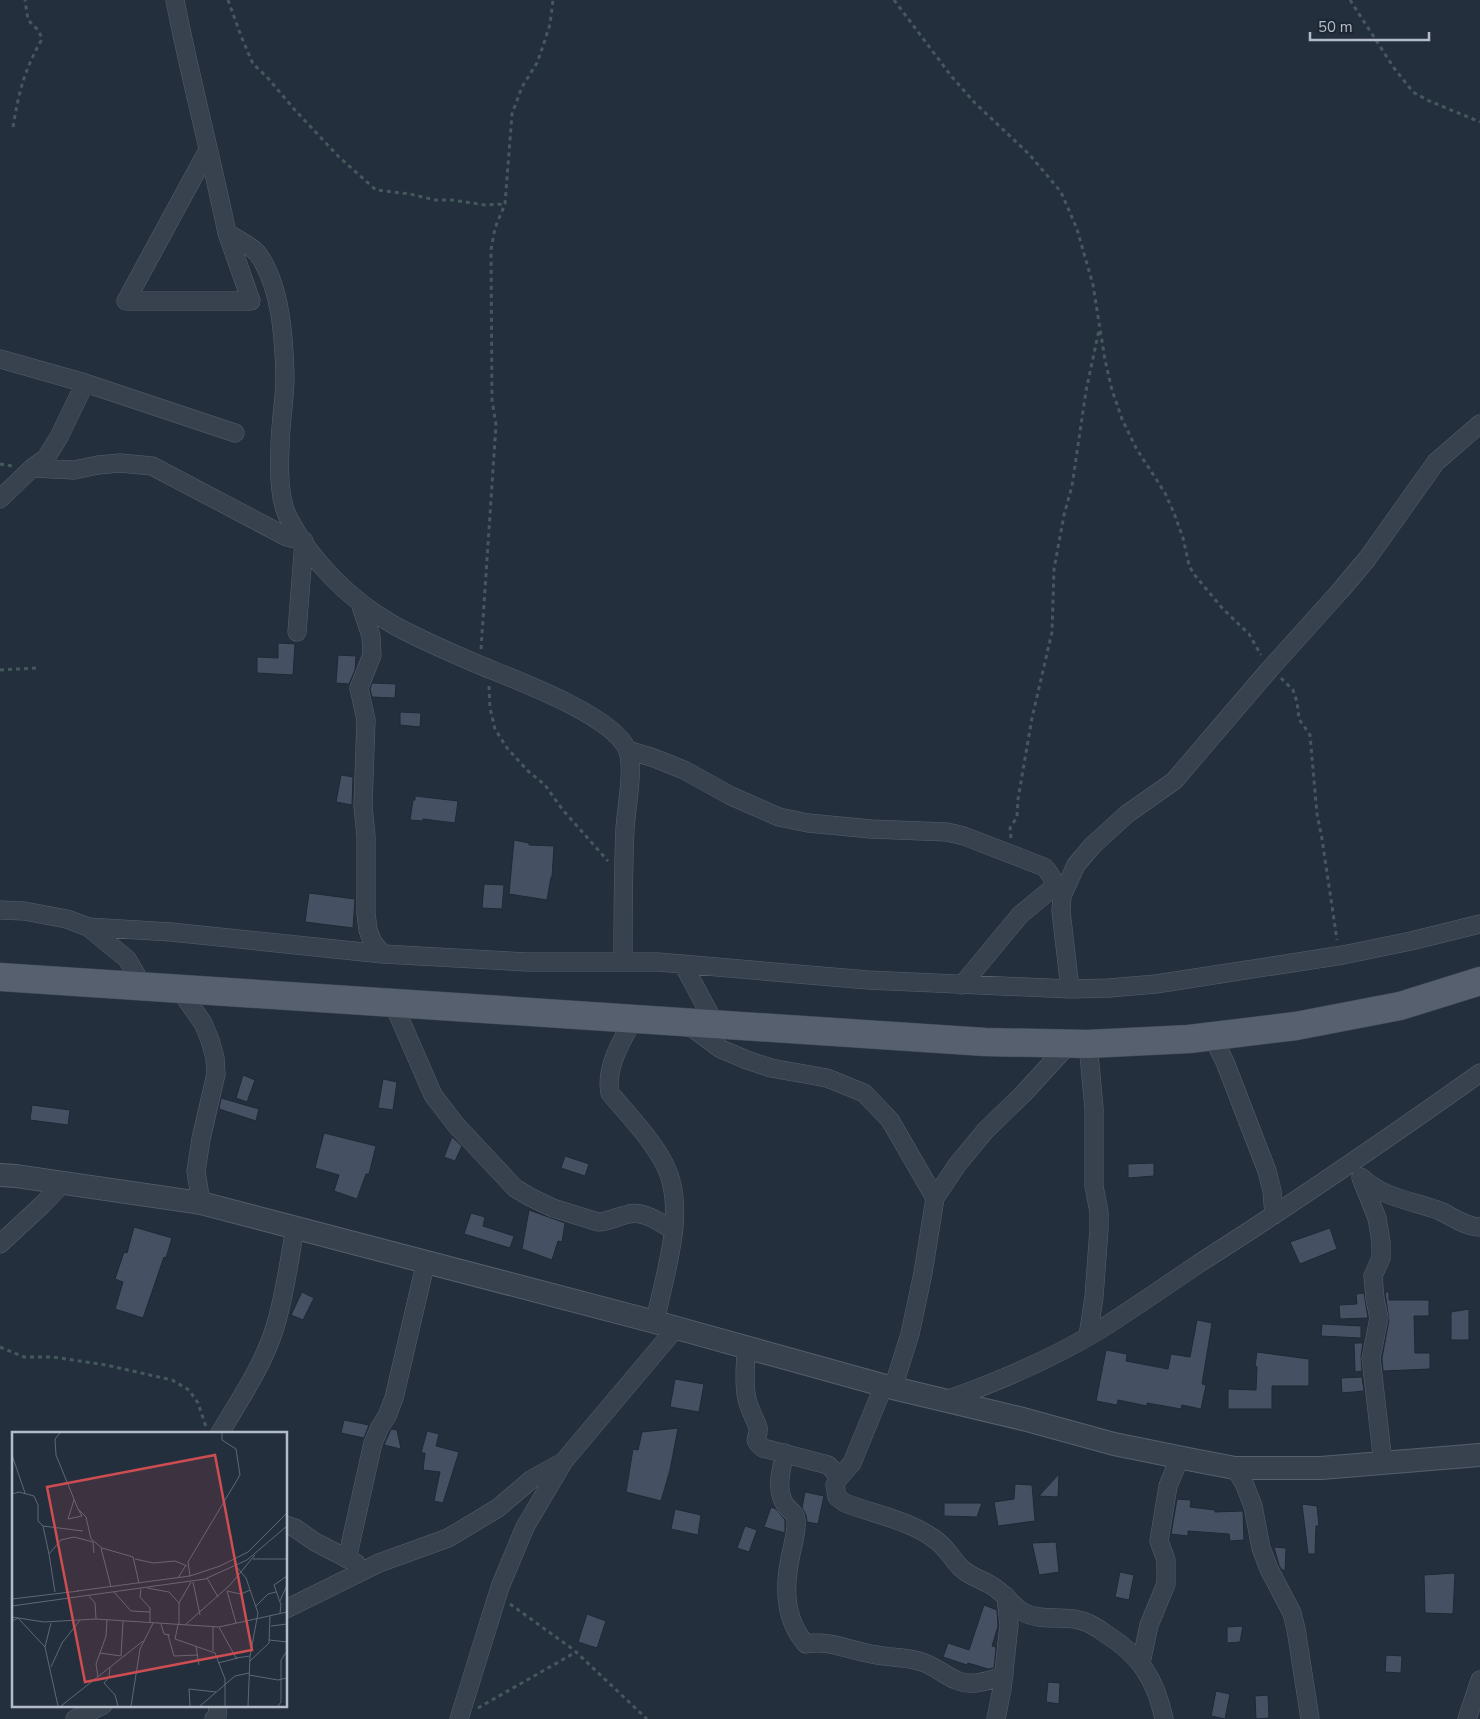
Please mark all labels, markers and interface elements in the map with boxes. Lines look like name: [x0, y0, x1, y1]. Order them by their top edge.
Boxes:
scale bar: [1310, 10, 1429, 42]
text: 50 m: [1318, 17, 1353, 37]
inset map: [12, 1432, 288, 1706]

